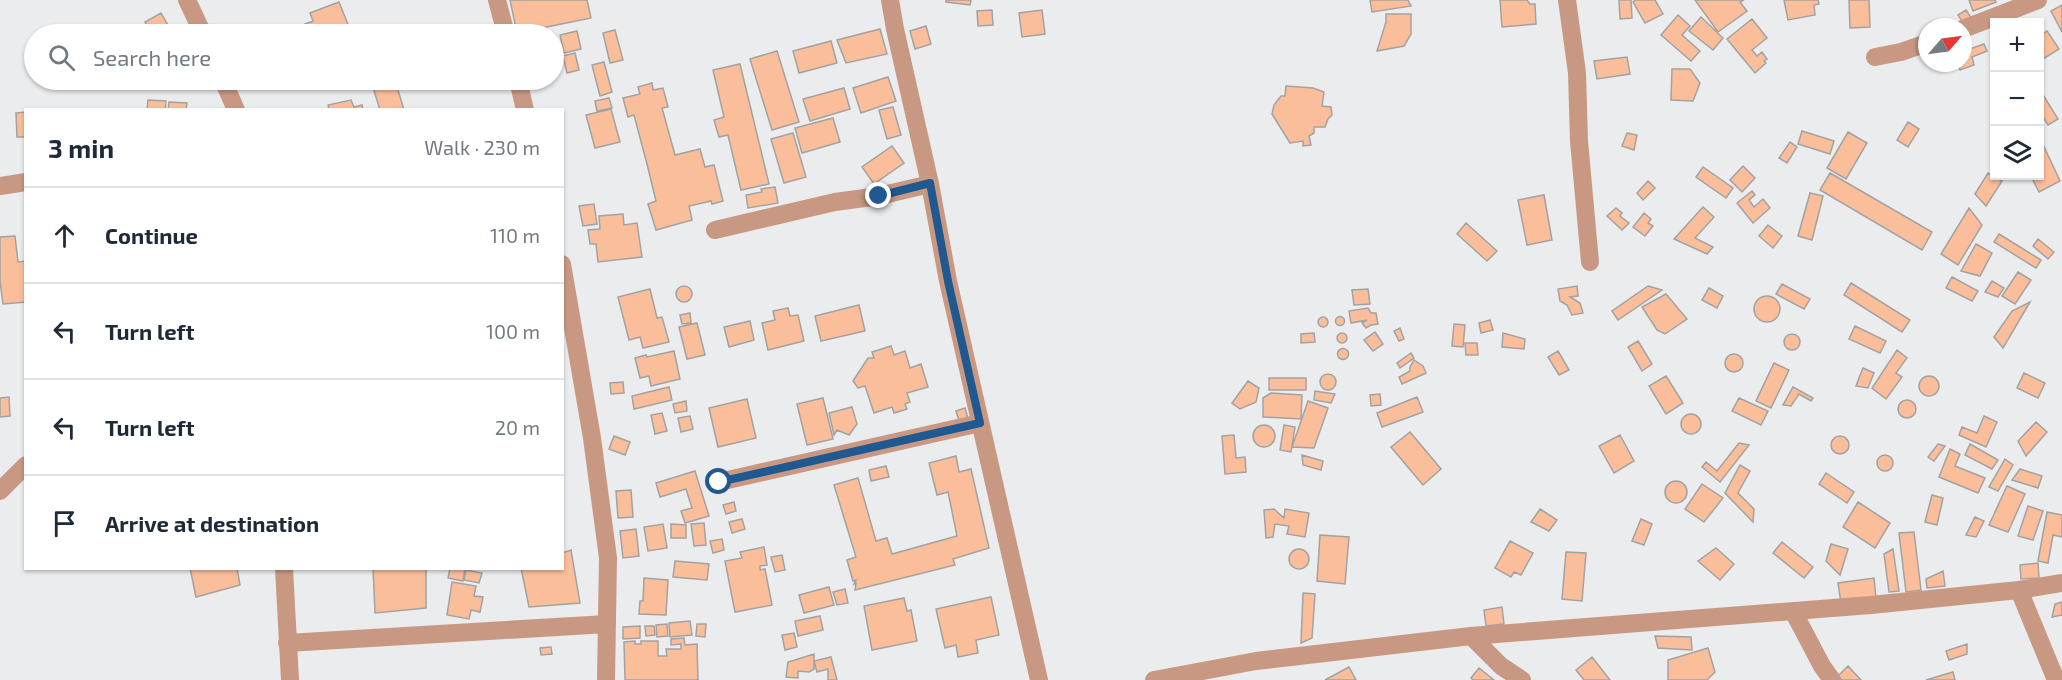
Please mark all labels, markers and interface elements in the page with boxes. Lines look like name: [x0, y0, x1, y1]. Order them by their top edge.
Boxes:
north arrow: [1918, 18, 1972, 72]
map controls: [1990, 18, 2044, 180]
button: +: [1990, 18, 2044, 72]
search box: [24, 24, 564, 90]
icon: search: [45, 41, 78, 74]
text: Search here: [93, 44, 211, 70]
button: −: [1990, 72, 2044, 126]
button: layers: [1990, 126, 2044, 180]
text: 3 min: [48, 132, 114, 163]
text: Walk · 230 m: [424, 135, 540, 159]
route end: [865, 182, 891, 208]
icon: ahead: [48, 219, 81, 252]
text: Continue: [105, 222, 198, 248]
text: 110 m: [490, 223, 540, 247]
icon: left: [48, 315, 81, 348]
text: Turn left: [105, 318, 194, 344]
text: 100 m: [486, 319, 540, 343]
icon: left: [48, 411, 81, 444]
text: Turn left: [105, 414, 194, 440]
text: 20 m: [495, 415, 540, 439]
route start: [705, 468, 731, 494]
icon: arrive: [48, 507, 81, 540]
text: Arrive at destination: [105, 510, 319, 536]

